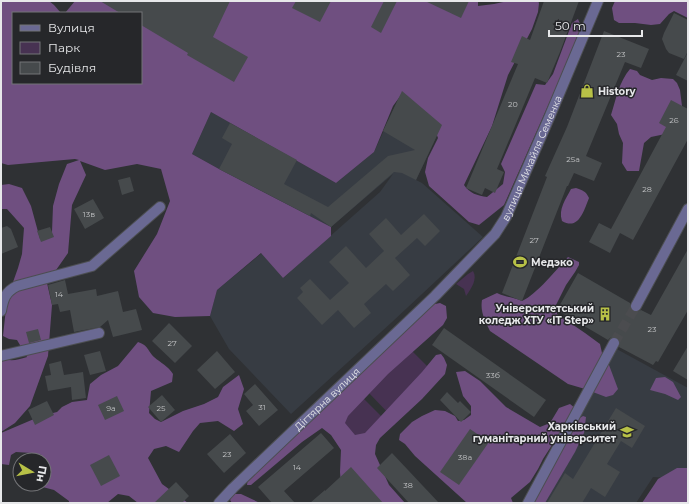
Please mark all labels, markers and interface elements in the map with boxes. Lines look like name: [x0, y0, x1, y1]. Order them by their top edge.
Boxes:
legend: [12, 12, 142, 84]
scale bar: [549, 12, 642, 38]
text: 50 m: [555, 18, 586, 33]
text: Вулиця: [48, 20, 95, 35]
text: Парк: [48, 40, 80, 55]
house number: 23: [616, 49, 626, 59]
text: Будівля: [48, 60, 96, 75]
shop icon: History: [579, 83, 595, 99]
place label: History: [598, 85, 636, 98]
street label: вулиця Михайля Семенка: [499, 93, 564, 223]
house number: 20: [508, 99, 518, 109]
house number: 26: [669, 115, 679, 125]
house number: 25а: [566, 154, 580, 164]
house number: 28: [642, 184, 652, 194]
house number: 13в: [83, 209, 95, 219]
house number: 27: [529, 235, 539, 245]
sports icon: Медэко: [512, 254, 528, 270]
place label: Медэко: [531, 256, 573, 269]
house number: 14: [55, 289, 64, 299]
place label: Університетський коледж ХТУ «IT Step»: [479, 302, 594, 327]
building icon: Університетський коледж ХТУ «IT Step»: [597, 306, 613, 322]
house number: 23: [647, 324, 657, 334]
house number: 27: [167, 338, 177, 348]
street label: Дігтярна вулиця: [291, 364, 362, 433]
house number: 33б: [486, 370, 500, 380]
house number: 31: [258, 402, 266, 412]
house number: 9а: [106, 403, 116, 413]
house number: 25: [156, 403, 166, 413]
place label: Харківський гуманітарний університет: [473, 420, 617, 445]
school or university icon: Харківський гуманітарний університет: [619, 424, 635, 440]
house number: 23: [222, 449, 232, 459]
north arrow: [12, 452, 52, 492]
house number: 38а: [458, 452, 472, 462]
house number: 14: [293, 462, 302, 472]
text: Пн: [34, 464, 50, 483]
house number: 38: [403, 480, 413, 490]

